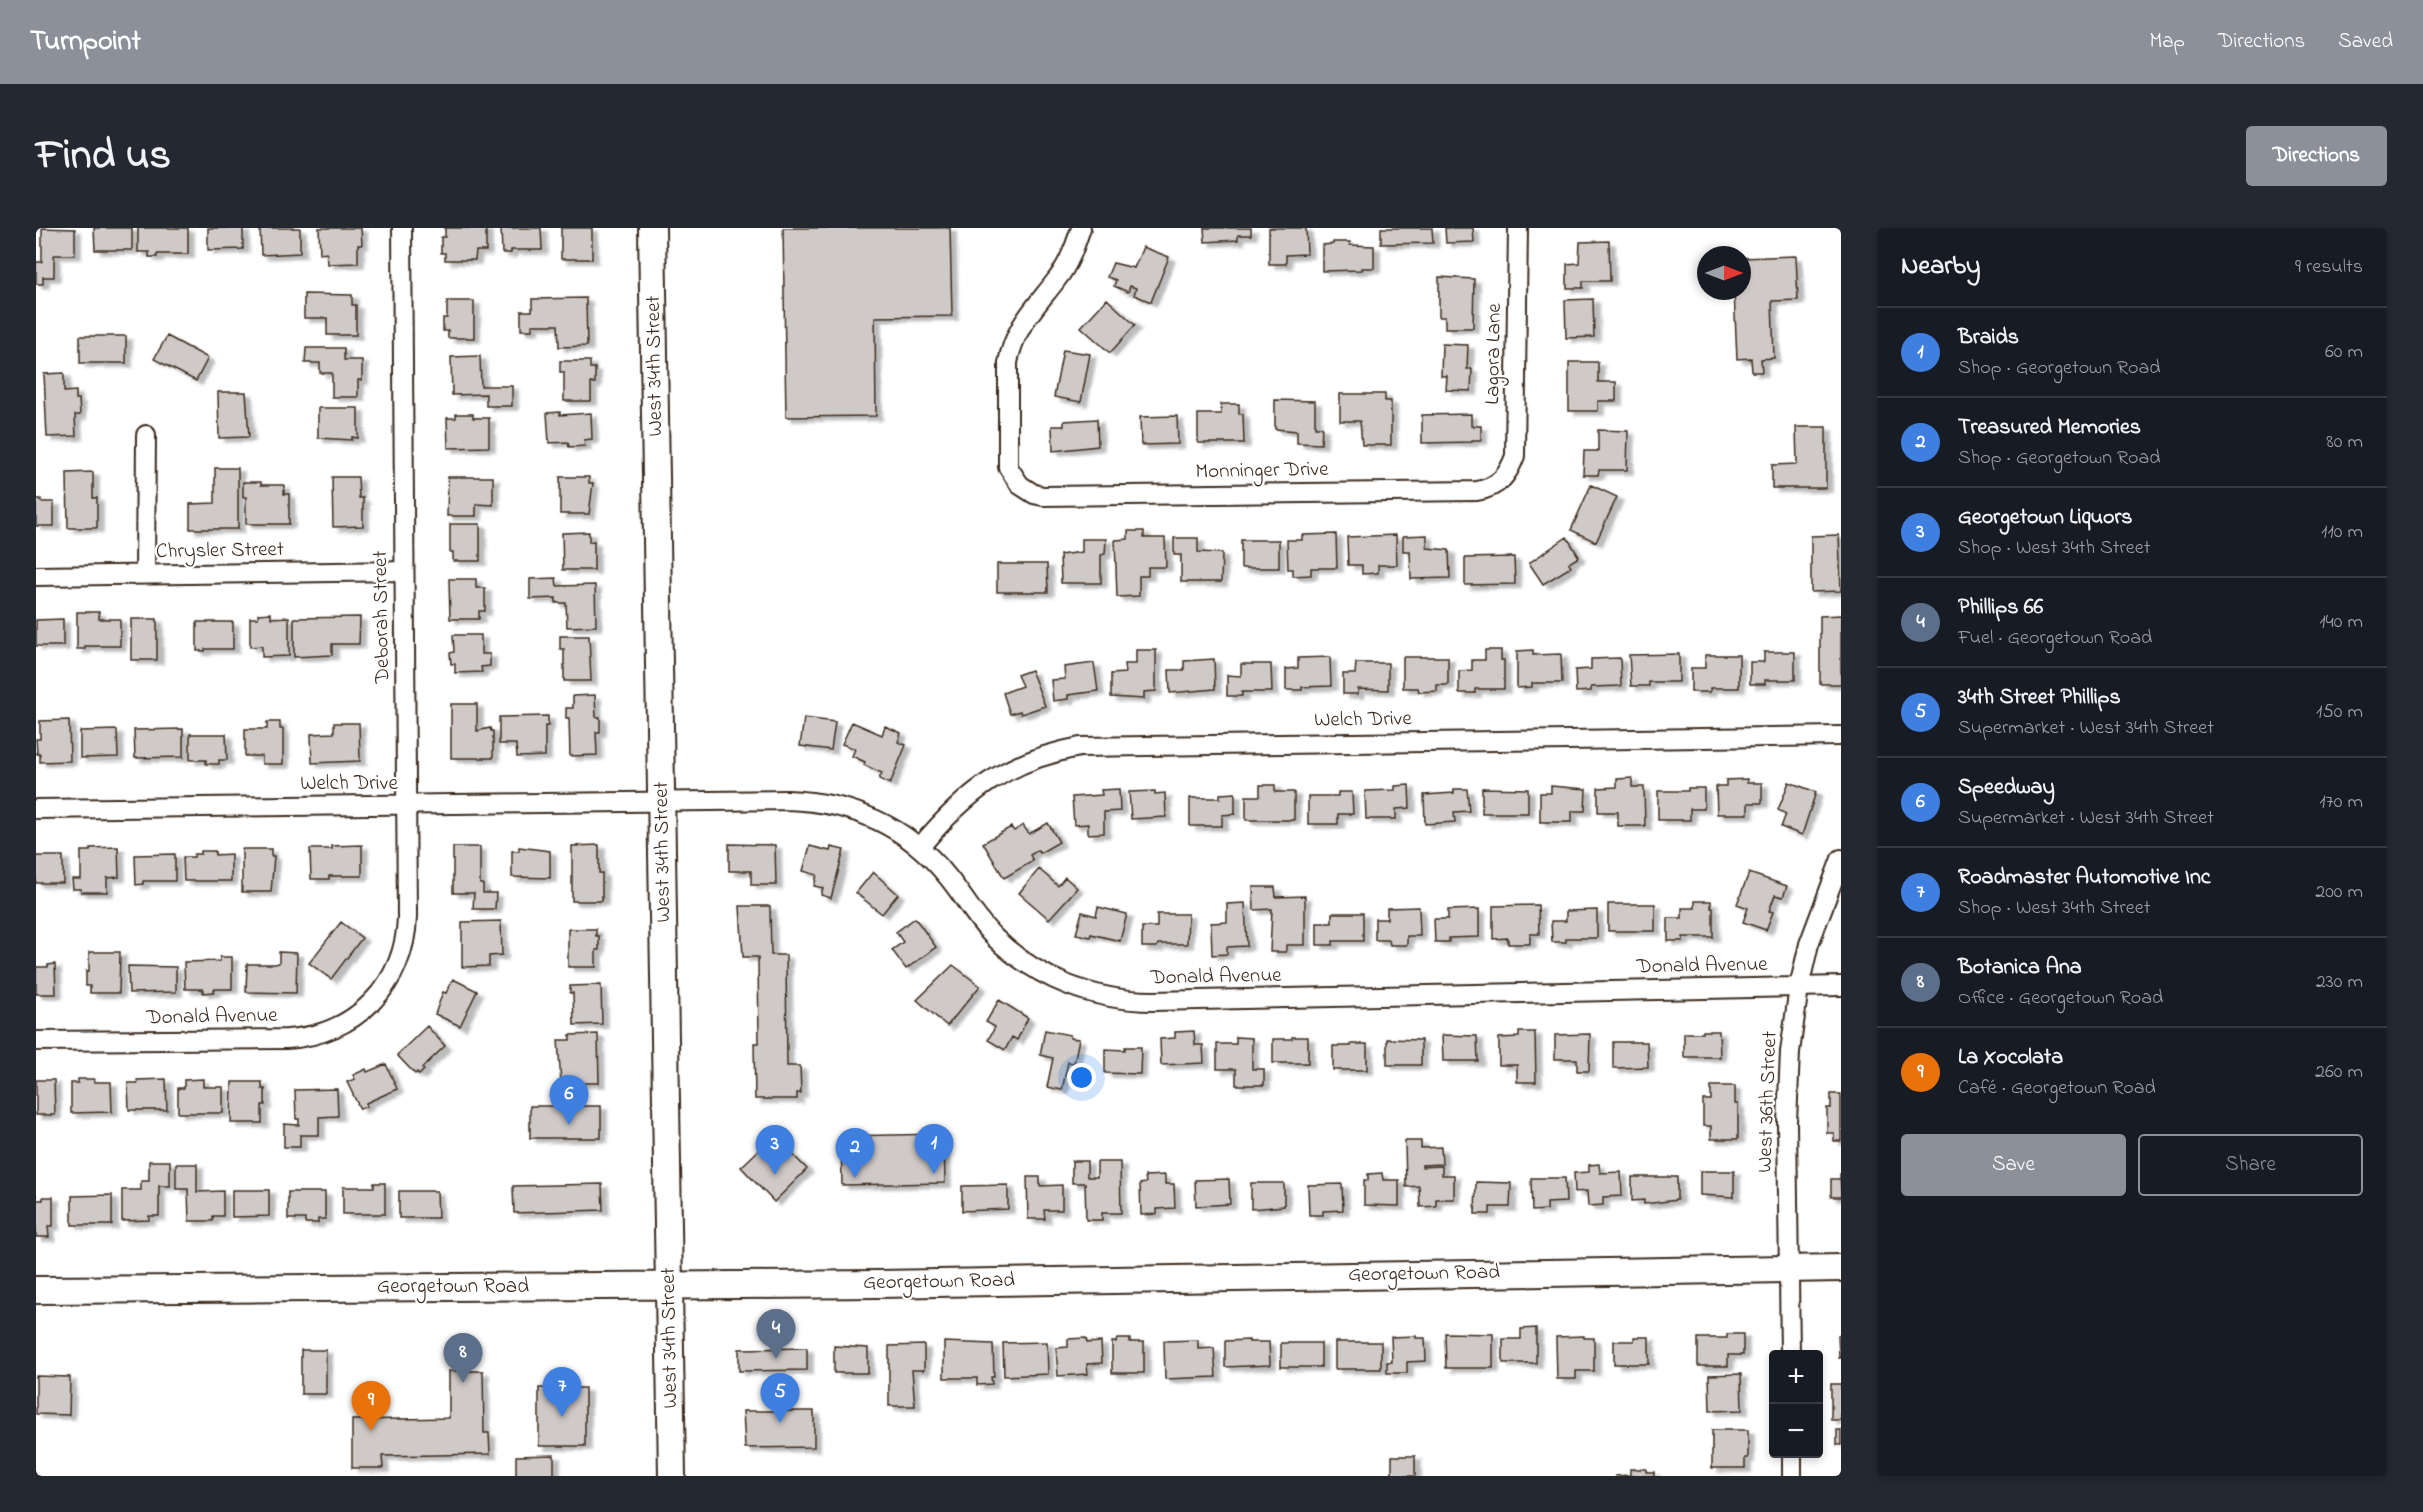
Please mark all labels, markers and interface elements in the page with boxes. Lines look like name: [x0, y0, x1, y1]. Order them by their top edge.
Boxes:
text: Turnpoint: [30, 22, 141, 63]
text: Map: [2149, 27, 2185, 57]
text: Directions: [2218, 27, 2305, 57]
text: Saved: [2338, 27, 2393, 57]
text: Find us: [36, 126, 171, 187]
button: Directions: [2246, 126, 2387, 186]
north arrow: [1697, 246, 1751, 300]
text: Nearby: [1901, 248, 1980, 286]
text: 9 results: [2295, 253, 2363, 282]
street label: West 34th Street: [639, 295, 671, 437]
street label: Lagora Lane: [1478, 302, 1512, 405]
text: Braids: [1958, 322, 2019, 354]
text: 1: [1917, 338, 1924, 367]
text: 60 m: [2325, 338, 2363, 367]
text: Shop · Georgetown Road: [1958, 354, 2161, 383]
text: Treasured Memories: [1958, 412, 2141, 444]
text: 2: [1916, 428, 1925, 457]
text: 80 m: [2326, 428, 2363, 457]
text: Shop · Georgetown Road: [1958, 444, 2161, 473]
street label: Monninger Drive: [1195, 455, 1329, 489]
text: Georgetown Liquors: [1958, 502, 2133, 534]
text: 3: [1916, 518, 1925, 547]
text: 110 m: [2321, 518, 2363, 547]
text: Shop · West 34th Street: [1958, 534, 2150, 563]
street label: Chrysler Street: [156, 535, 284, 569]
street label: Deborah Street: [366, 550, 398, 685]
text: Phillips 66: [1958, 592, 2043, 624]
text: 4: [1916, 608, 1925, 637]
text: 140 m: [2319, 608, 2363, 637]
text: Fuel · Georgetown Road: [1958, 624, 2152, 653]
text: 34th Street Phillips: [1958, 682, 2121, 714]
text: 5: [1915, 698, 1926, 727]
text: 150 m: [2316, 698, 2363, 727]
street label: Welch Drive: [1314, 704, 1413, 736]
text: Supermarket · West 34th Street: [1958, 714, 2214, 743]
street label: Welch Drive: [300, 769, 398, 799]
text: Speedway: [1958, 772, 2055, 804]
street label: West 34th Street: [647, 781, 679, 923]
text: 6: [1916, 788, 1925, 817]
text: 170 m: [2319, 788, 2363, 817]
text: Supermarket · West 34th Street: [1958, 804, 2214, 833]
text: Roadmaster Automotive Inc: [1958, 862, 2211, 894]
text: 7: [1916, 878, 1925, 907]
text: 200 m: [2315, 878, 2363, 907]
text: Shop · West 34th Street: [1958, 894, 2150, 923]
street label: Donald Avenue: [1635, 950, 1769, 982]
text: Botanica Ana: [1958, 952, 2082, 984]
street label: Donald Avenue: [1149, 961, 1283, 993]
text: 8: [1917, 968, 1924, 997]
text: 230 m: [2316, 968, 2363, 997]
text: Office · Georgetown Road: [1958, 984, 2163, 1013]
street label: Donald Avenue: [145, 1001, 279, 1033]
street label: West 36th Street: [1751, 1031, 1785, 1173]
text: La Xocolata: [1958, 1042, 2063, 1074]
text: 9: [1917, 1058, 1924, 1087]
text: 260 m: [2315, 1058, 2363, 1087]
your location: [1067, 1063, 1096, 1092]
text: Café · Georgetown Road: [1958, 1074, 2156, 1103]
pin: 6: [550, 1076, 588, 1125]
pin: 1: [914, 1124, 954, 1174]
pin: 3: [756, 1126, 794, 1175]
pin: 2: [836, 1128, 874, 1178]
button: Save: [1901, 1134, 2126, 1196]
button: Share: [2138, 1134, 2363, 1196]
street label: Georgetown Road: [1348, 1258, 1500, 1292]
street label: Georgetown Road: [863, 1266, 1015, 1300]
street label: West 34th Street: [654, 1267, 686, 1409]
street label: Georgetown Road: [377, 1272, 529, 1304]
pin: 4: [756, 1310, 796, 1359]
pin: 8: [444, 1334, 482, 1383]
map controls: [1769, 1350, 1823, 1458]
button: +: [1769, 1350, 1823, 1404]
pin: 7: [542, 1368, 582, 1417]
pin: 5: [760, 1374, 800, 1423]
pin: 9: [352, 1382, 390, 1431]
button: −: [1769, 1404, 1823, 1458]

